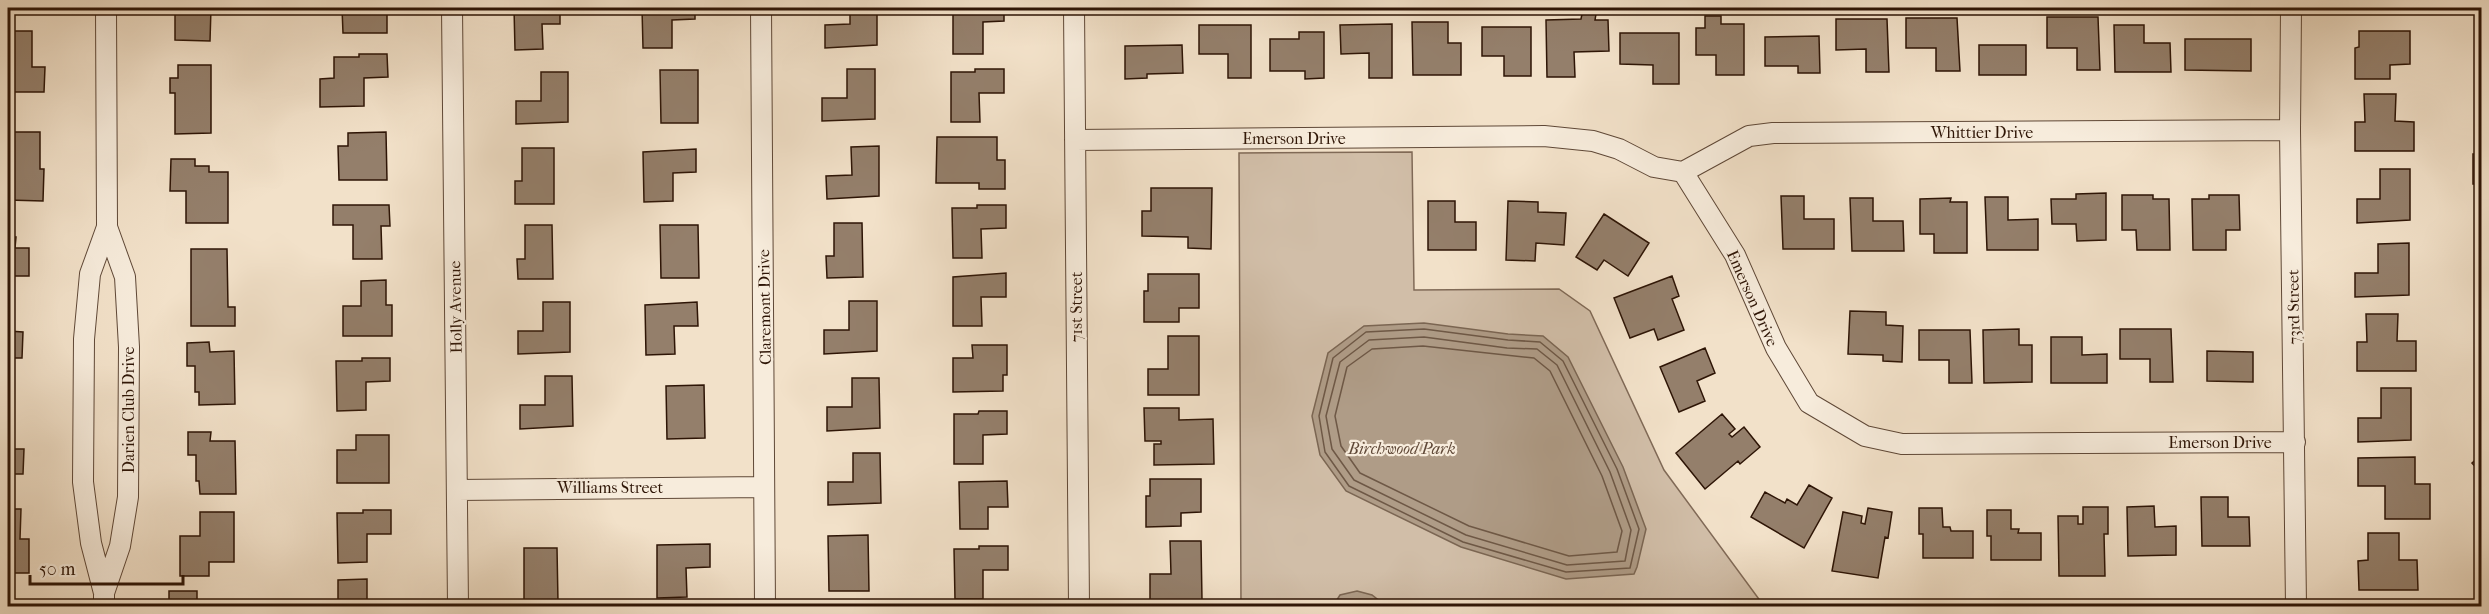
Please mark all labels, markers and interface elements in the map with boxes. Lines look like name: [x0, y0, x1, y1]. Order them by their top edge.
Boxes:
street label: Whittier Drive: [1930, 123, 2033, 142]
street label: Emerson Drive: [1242, 129, 1346, 148]
street label: Emerson Drive: [1723, 247, 1782, 349]
street label: Claremont Drive: [754, 249, 775, 365]
street label: Holly Avenue: [445, 260, 466, 353]
street label: 73rd Street: [2283, 269, 2304, 345]
street label: 71st Street: [1067, 271, 1086, 342]
street label: Darien Club Drive: [119, 347, 138, 473]
street label: Emerson Drive: [2168, 433, 2272, 452]
park label: Birchwood Park: [1347, 439, 1456, 458]
street label: Williams Street: [556, 478, 663, 497]
scale bar: [30, 548, 183, 586]
text: 50 m: [39, 559, 76, 580]

